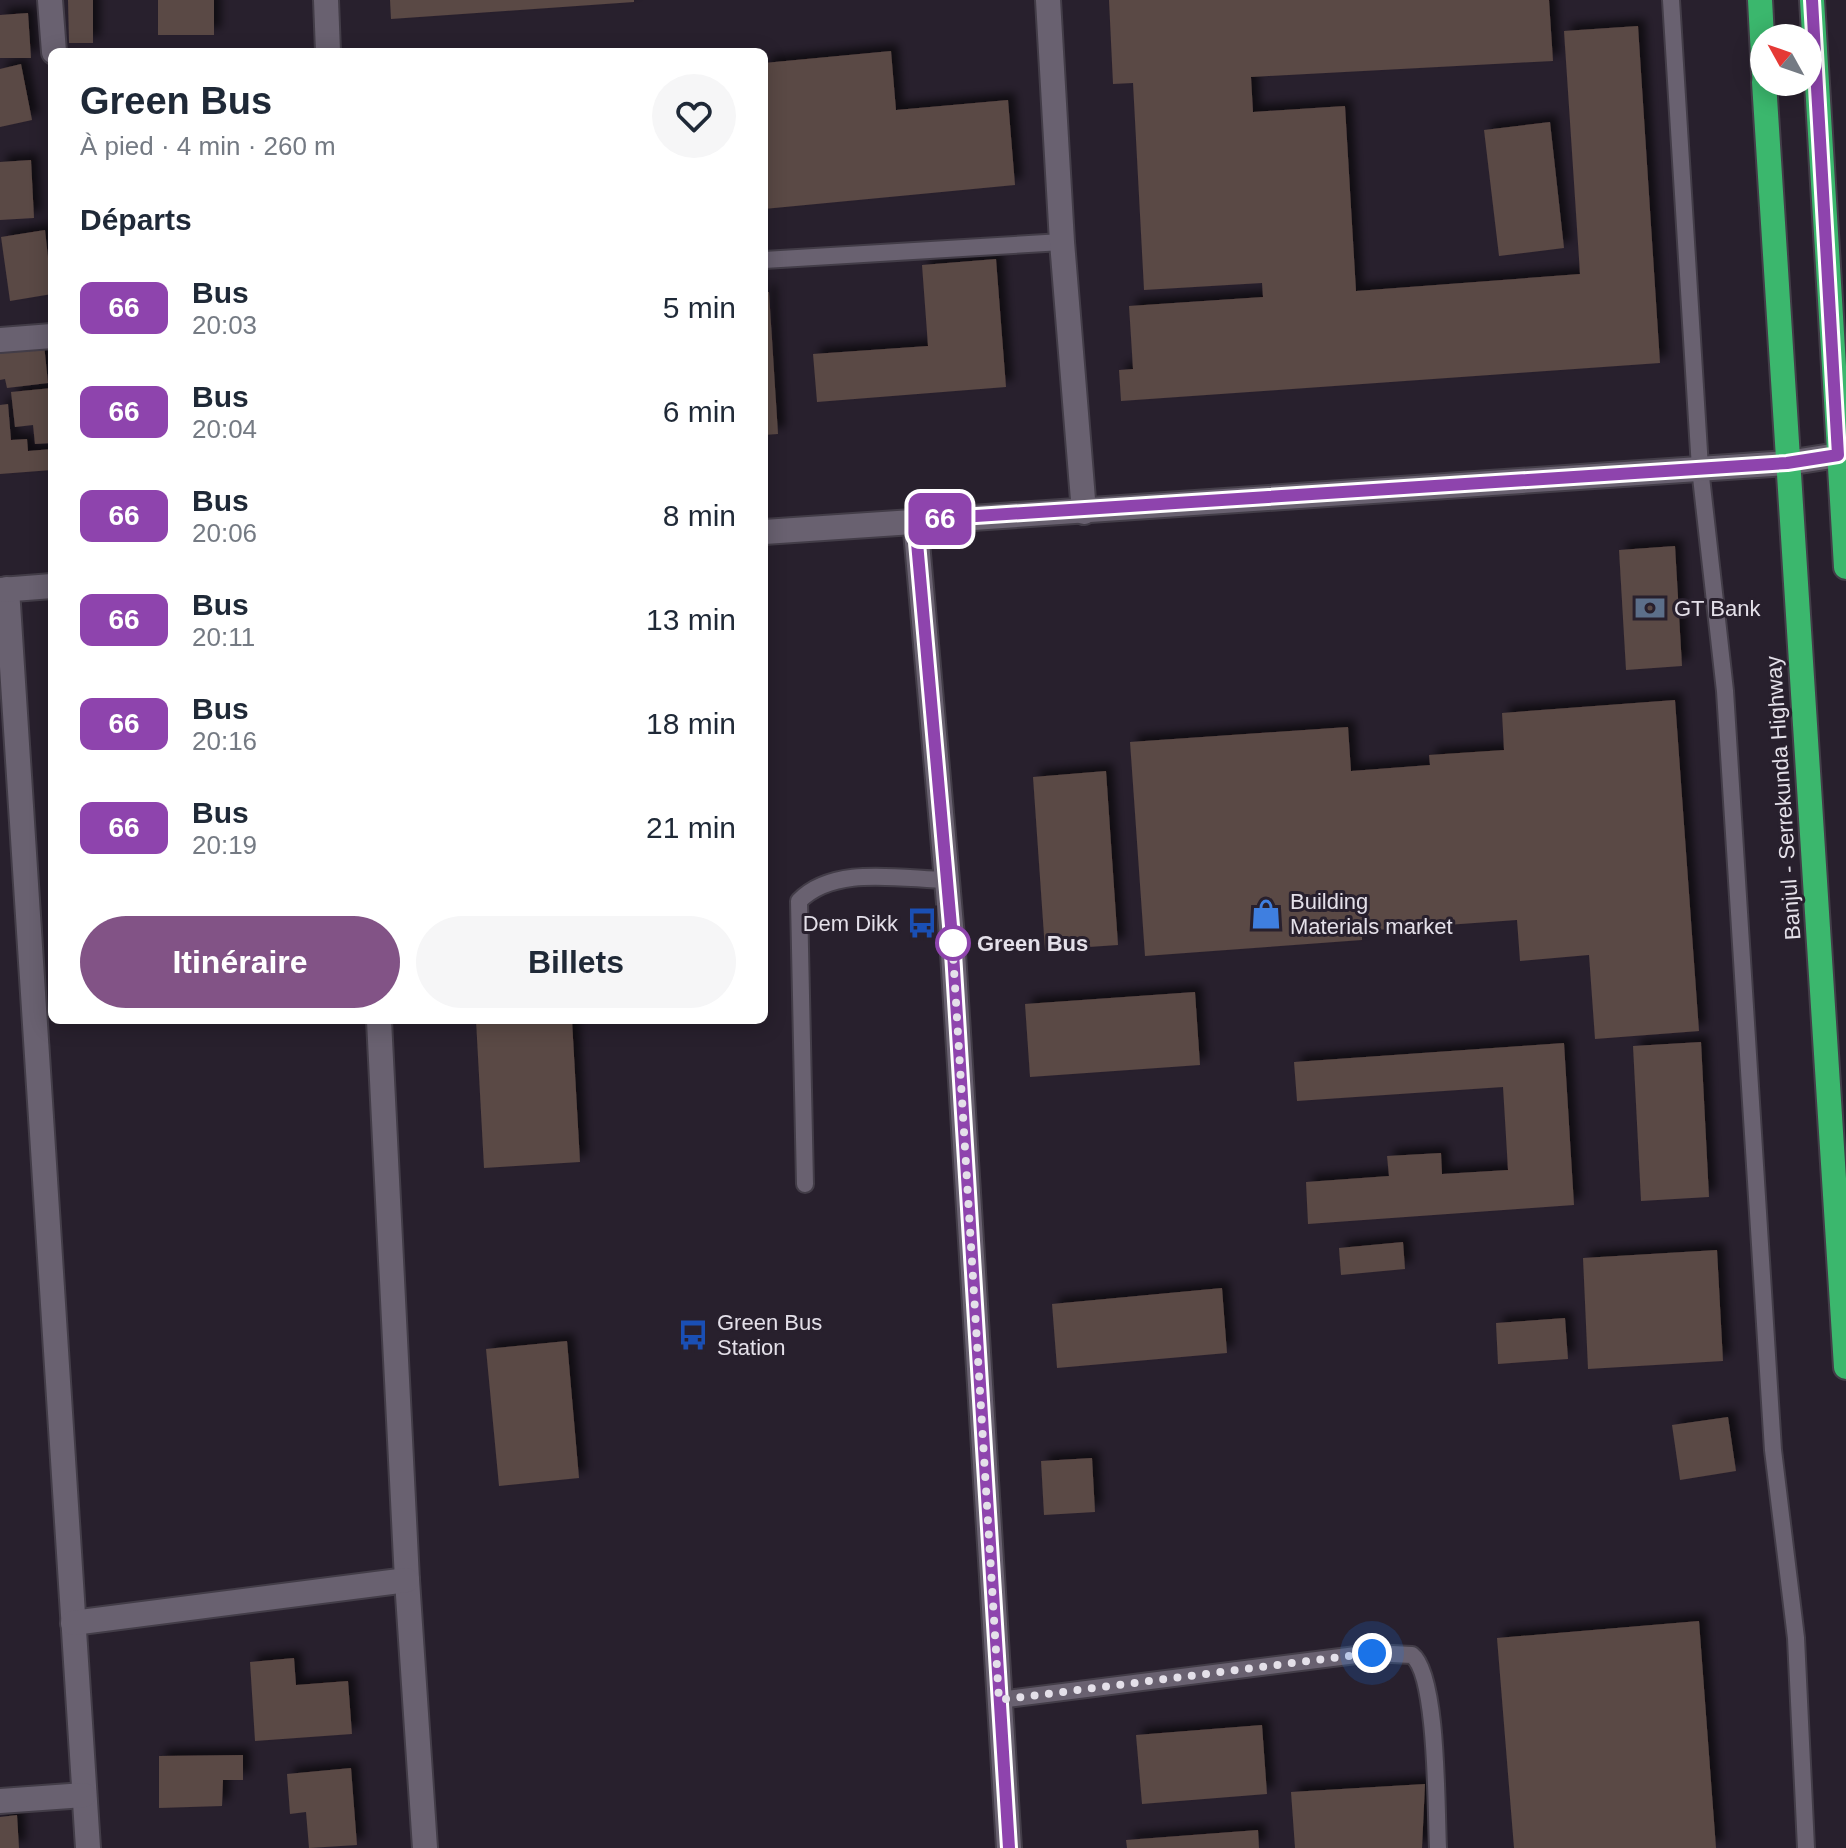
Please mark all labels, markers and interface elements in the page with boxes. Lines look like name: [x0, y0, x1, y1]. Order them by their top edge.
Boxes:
north arrow: [1750, 24, 1822, 96]
map controls: [1750, 24, 1822, 96]
button: heart: [652, 74, 736, 158]
text: Green Bus: [80, 80, 272, 122]
text: À pied · 4 min · 260 m: [80, 131, 336, 161]
text: Départs: [80, 203, 192, 236]
text: Bus: [192, 276, 249, 309]
text: 5 min: [663, 291, 736, 324]
text: 66: [108, 292, 140, 323]
text: 20:03: [192, 310, 257, 340]
text: Bus: [192, 380, 249, 413]
text: 6 min: [663, 395, 736, 428]
text: 66: [108, 396, 140, 427]
text: 20:04: [192, 414, 257, 444]
text: Bus: [192, 484, 249, 517]
line badge: 66: [904, 493, 976, 545]
text: 8 min: [663, 499, 736, 532]
text: 66: [108, 500, 140, 531]
text: 66: [924, 503, 956, 534]
text: 20:06: [192, 518, 257, 548]
text: Bus: [192, 588, 249, 621]
bank icon: GT Bank: [1633, 591, 1667, 625]
place label: GT Bank: [1674, 596, 1761, 621]
text: 13 min: [646, 603, 736, 636]
text: 66: [108, 604, 140, 635]
text: 20:11: [192, 622, 255, 652]
street label: Banjul - Serrekunda Highway: [1761, 655, 1805, 941]
text: Bus: [192, 692, 249, 725]
text: 18 min: [646, 707, 736, 740]
text: 66: [108, 708, 140, 739]
text: 20:16: [192, 726, 257, 756]
text: Bus: [192, 796, 249, 829]
text: 21 min: [646, 811, 736, 844]
text: 66: [108, 812, 140, 843]
text: 20:19: [192, 830, 257, 860]
place label: Building Materials market: [1290, 889, 1453, 939]
shop icon: Building Materials market: [1249, 897, 1283, 931]
bus stop icon: Dem Dikk: [905, 906, 939, 940]
place label: Dem Dikk: [803, 911, 899, 936]
button: Itinéraire: [80, 916, 400, 1008]
button: Billets: [416, 916, 736, 1008]
marker: Green Bus: [936, 926, 970, 960]
place label: Green Bus: [977, 931, 1088, 956]
place label: Green Bus Station: [717, 1310, 822, 1360]
bus stop icon: Green Bus Station: [676, 1318, 710, 1352]
your location: [1352, 1633, 1392, 1673]

